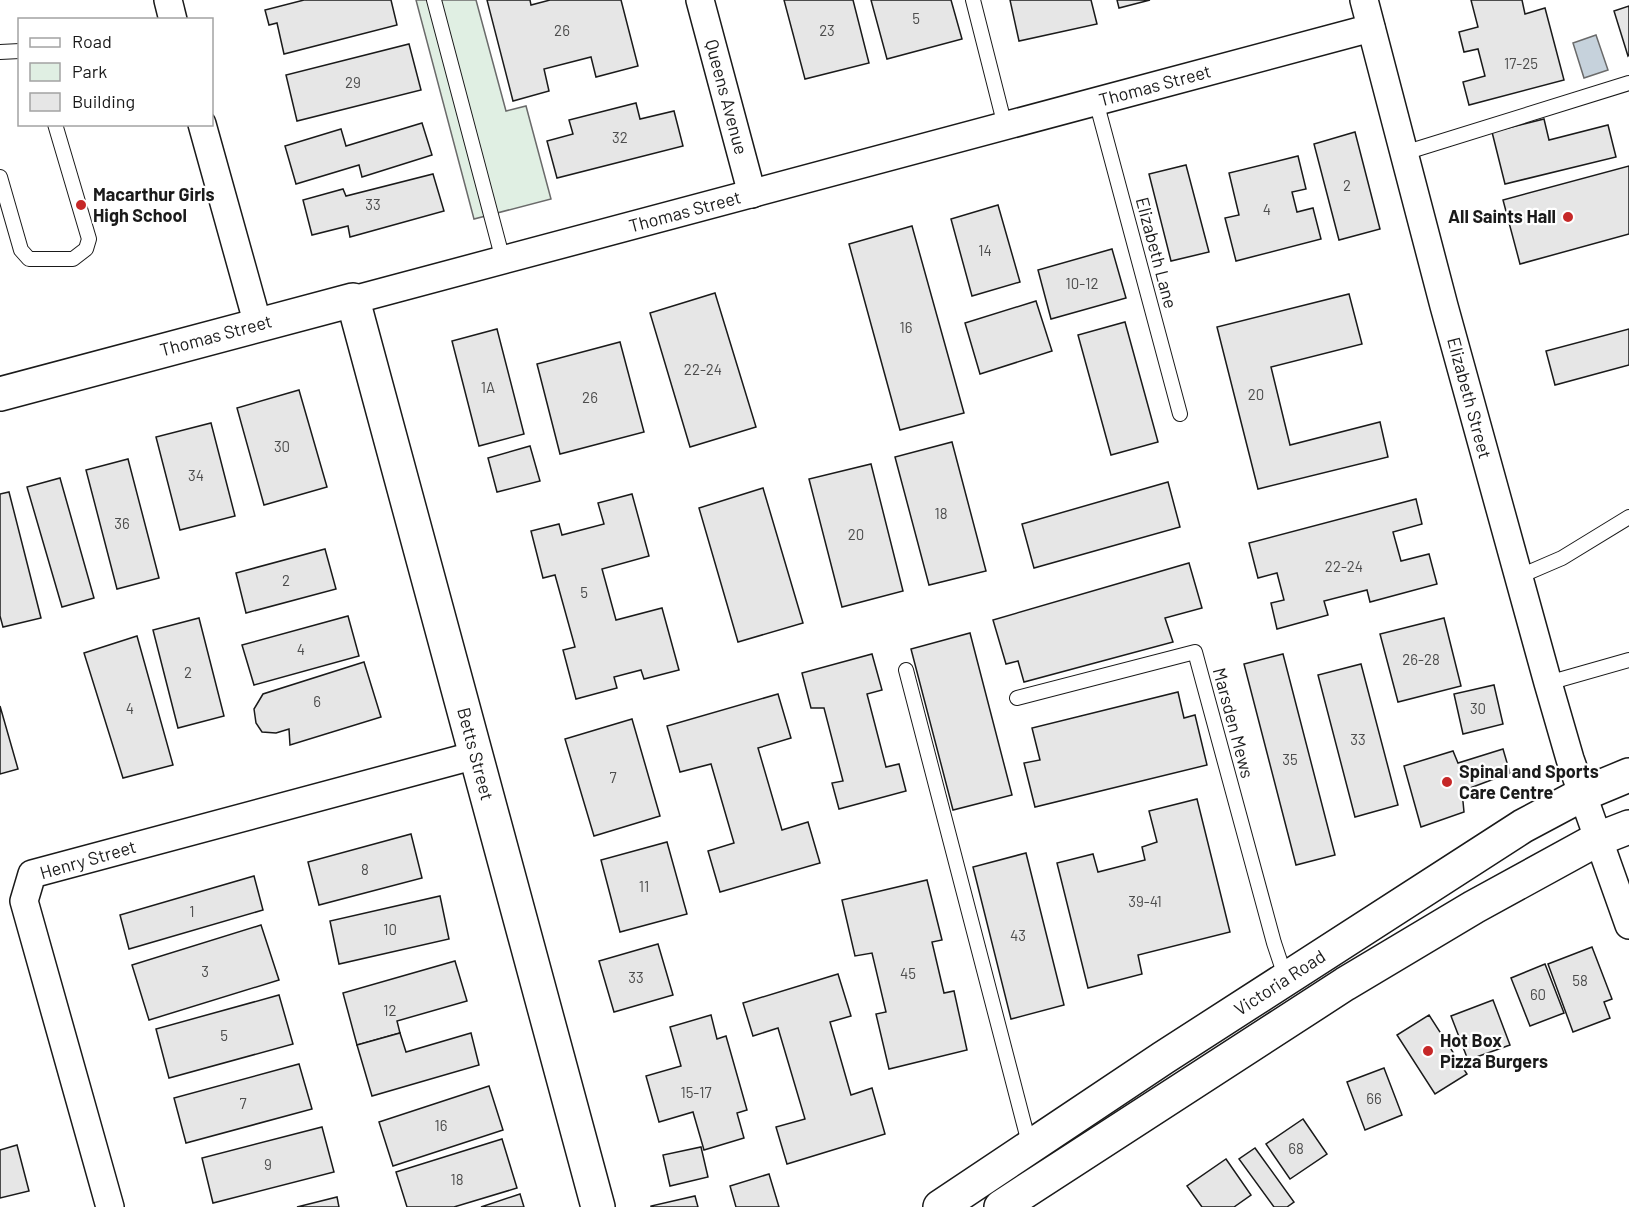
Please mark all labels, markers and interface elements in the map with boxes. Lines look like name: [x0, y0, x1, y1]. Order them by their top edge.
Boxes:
house number: 5: [912, 9, 920, 27]
legend: [18, 18, 213, 126]
house number: 26: [554, 21, 570, 39]
house number: 23: [819, 21, 835, 39]
text: Road: [72, 30, 112, 52]
street label: Queens Avenue: [701, 37, 753, 157]
house number: 17-25: [1504, 54, 1538, 72]
text: Park: [72, 60, 107, 82]
street label: Thomas Street: [1096, 60, 1213, 111]
house number: 29: [345, 73, 361, 91]
text: Building: [72, 90, 135, 112]
house number: 32: [612, 128, 628, 146]
house number: 2: [1343, 176, 1351, 194]
place label: Macarthur Girls High School: [93, 183, 214, 226]
street label: Thomas Street: [626, 186, 743, 237]
house number: 33: [365, 195, 381, 213]
street label: Elizabeth Lane: [1132, 195, 1182, 311]
marker: Macarthur Girls High School: [74, 198, 88, 212]
house number: 4: [1263, 200, 1271, 218]
place label: All Saints Hall: [1448, 205, 1556, 227]
marker: All Saints Hall: [1561, 210, 1575, 224]
house number: 14: [978, 241, 992, 259]
house number: 10-12: [1066, 274, 1098, 292]
street label: Thomas Street: [157, 310, 274, 361]
house number: 16: [900, 318, 912, 336]
street label: Elizabeth Street: [1443, 335, 1497, 461]
house number: 22-24: [684, 360, 722, 378]
house number: 1A: [481, 378, 495, 396]
house number: 20: [1248, 385, 1264, 403]
house number: 26: [582, 388, 598, 406]
house number: 30: [274, 437, 290, 455]
house number: 34: [188, 466, 204, 484]
house number: 18: [934, 504, 948, 522]
house number: 36: [114, 514, 130, 532]
house number: 20: [848, 525, 864, 543]
house number: 22-24: [1325, 557, 1363, 575]
house number: 2: [282, 571, 290, 589]
house number: 5: [580, 583, 588, 601]
house number: 4: [297, 640, 305, 658]
house number: 26-28: [1402, 650, 1440, 668]
house number: 2: [184, 663, 192, 681]
street label: Marsden Mews: [1209, 665, 1259, 780]
house number: 6: [313, 692, 321, 710]
house number: 4: [126, 699, 134, 717]
house number: 30: [1470, 699, 1486, 717]
street label: Betts Street: [453, 705, 499, 803]
house number: 33: [1350, 730, 1366, 748]
house number: 35: [1282, 750, 1298, 768]
place label: Spinal and Sports Care Centre: [1459, 760, 1599, 803]
house number: 7: [609, 768, 617, 786]
marker: Spinal and Sports Care Centre: [1440, 775, 1454, 789]
street label: Henry Street: [37, 835, 138, 883]
house number: 8: [361, 860, 369, 878]
house number: 11: [639, 877, 649, 895]
house number: 39-41: [1128, 892, 1162, 910]
house number: 1: [189, 902, 195, 920]
house number: 10: [383, 920, 397, 938]
house number: 43: [1010, 926, 1026, 944]
street label: Victoria Road: [1230, 945, 1329, 1020]
house number: 3: [201, 962, 209, 980]
house number: 45: [900, 964, 916, 982]
house number: 33: [628, 968, 644, 986]
house number: 58: [1572, 971, 1588, 989]
house number: 60: [1530, 985, 1546, 1003]
house number: 12: [383, 1001, 397, 1019]
house number: 5: [220, 1026, 228, 1044]
place label: Hot Box Pizza Burgers: [1440, 1029, 1548, 1072]
marker: Hot Box Pizza Burgers: [1421, 1044, 1435, 1058]
house number: 15-17: [680, 1083, 712, 1101]
house number: 66: [1366, 1089, 1382, 1107]
house number: 7: [239, 1094, 247, 1112]
house number: 16: [435, 1116, 447, 1134]
house number: 68: [1288, 1139, 1304, 1157]
house number: 9: [264, 1155, 272, 1173]
house number: 18: [450, 1170, 464, 1188]

